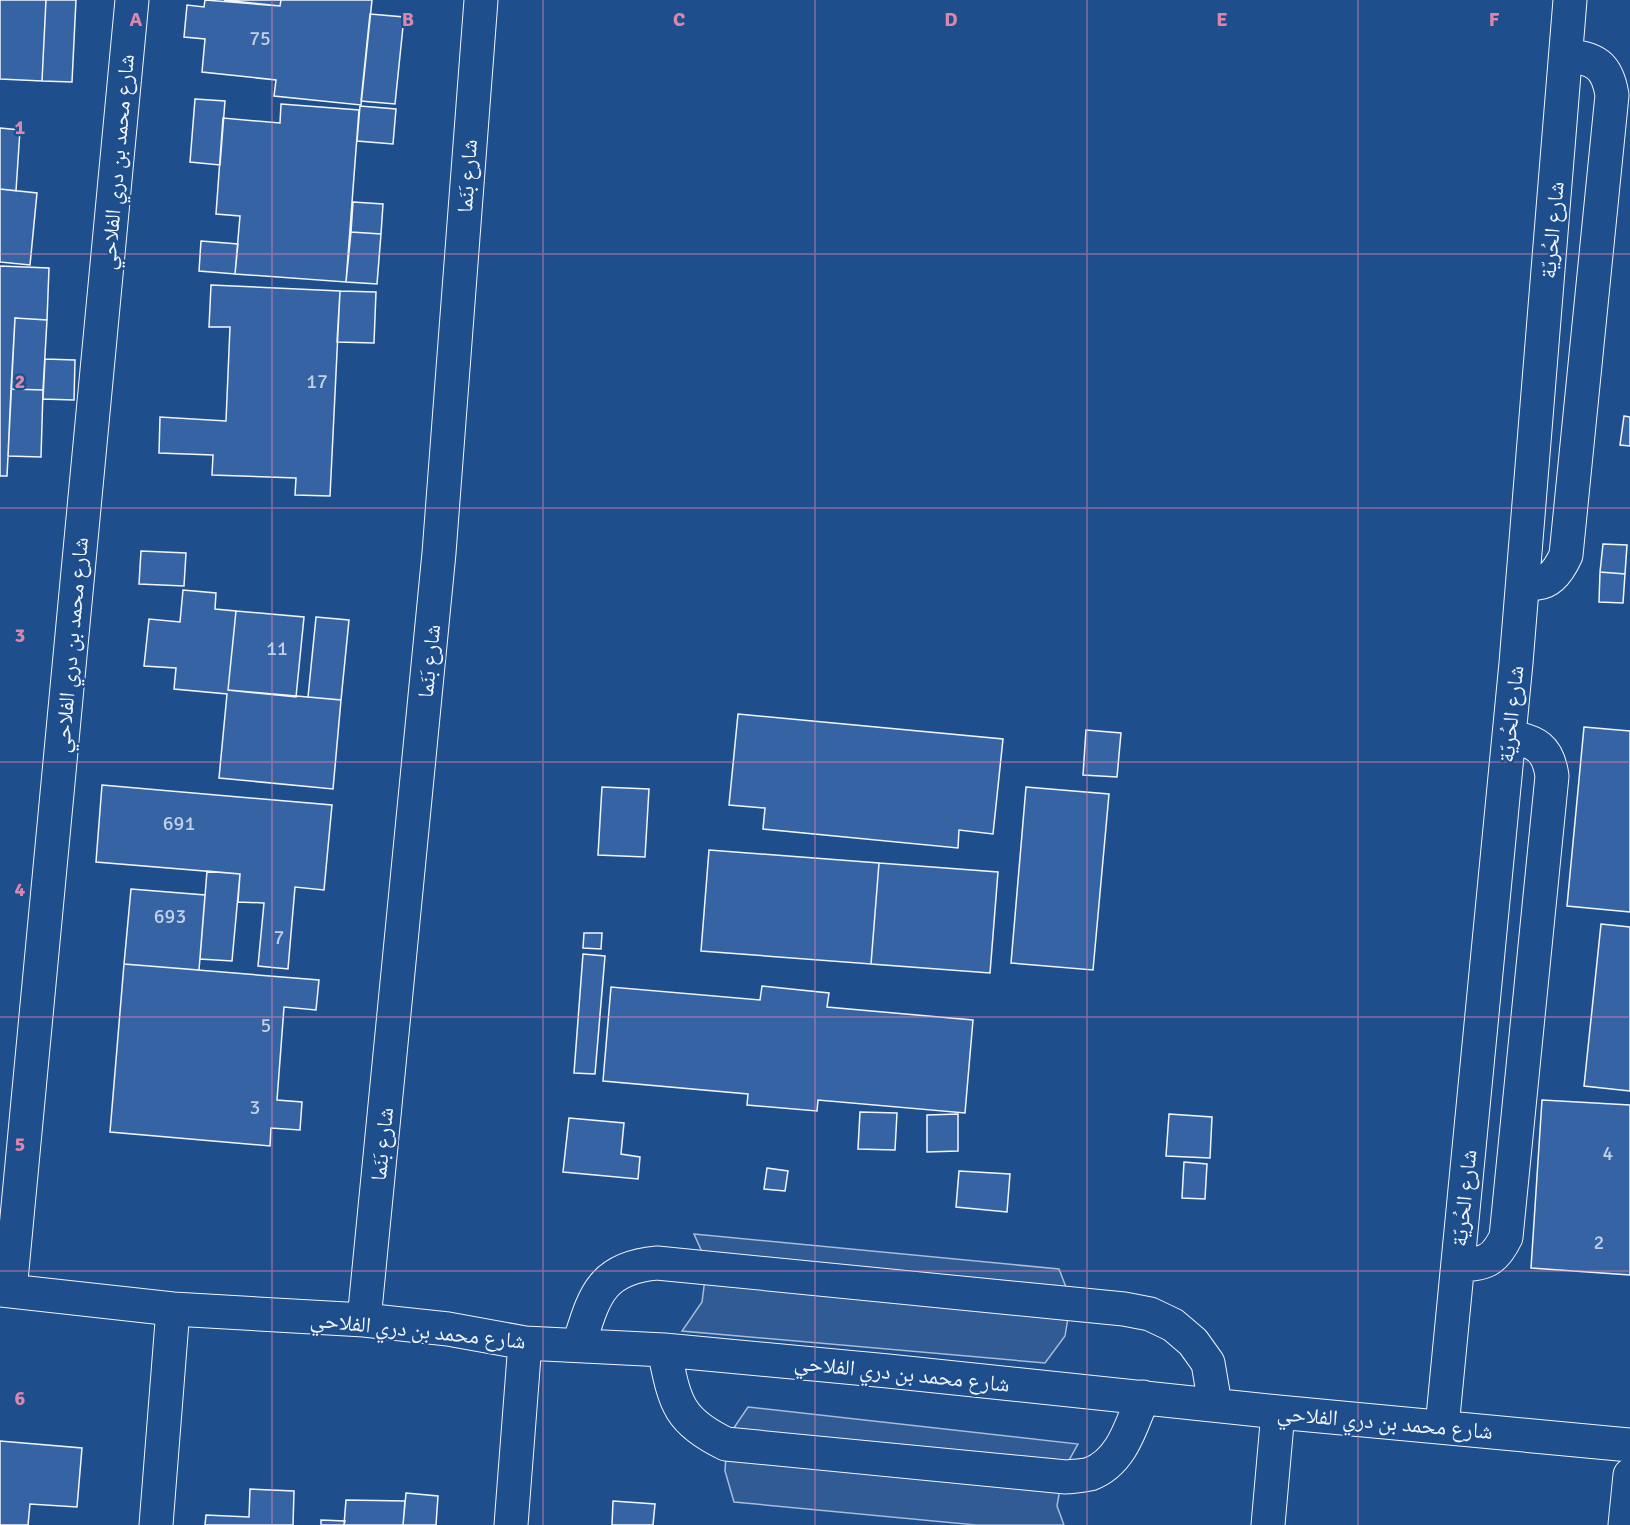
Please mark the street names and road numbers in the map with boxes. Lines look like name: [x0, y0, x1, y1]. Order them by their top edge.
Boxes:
street label: شارع محمد بن دري الفلاحي: [94, 53, 143, 271]
street label: شارع بَنَما: [451, 138, 483, 214]
street label: شارع الحُريّة: [1534, 180, 1570, 280]
street label: شارع محمد بن دري الفلاحي: [48, 536, 97, 754]
street label: شارع بَنَما: [412, 623, 446, 699]
street label: شارع الحُريّة: [1492, 664, 1530, 764]
street label: شارع بَنَما: [365, 1106, 399, 1182]
street label: شارع الحُريّة: [1445, 1148, 1483, 1248]
street label: شارع محمد بن دري الفلاحي: [309, 1305, 527, 1358]
street label: شارع محمد بن دري الفلاحي: [793, 1348, 1011, 1401]
street label: شارع محمد بن دري الفلاحي: [1276, 1399, 1494, 1448]

